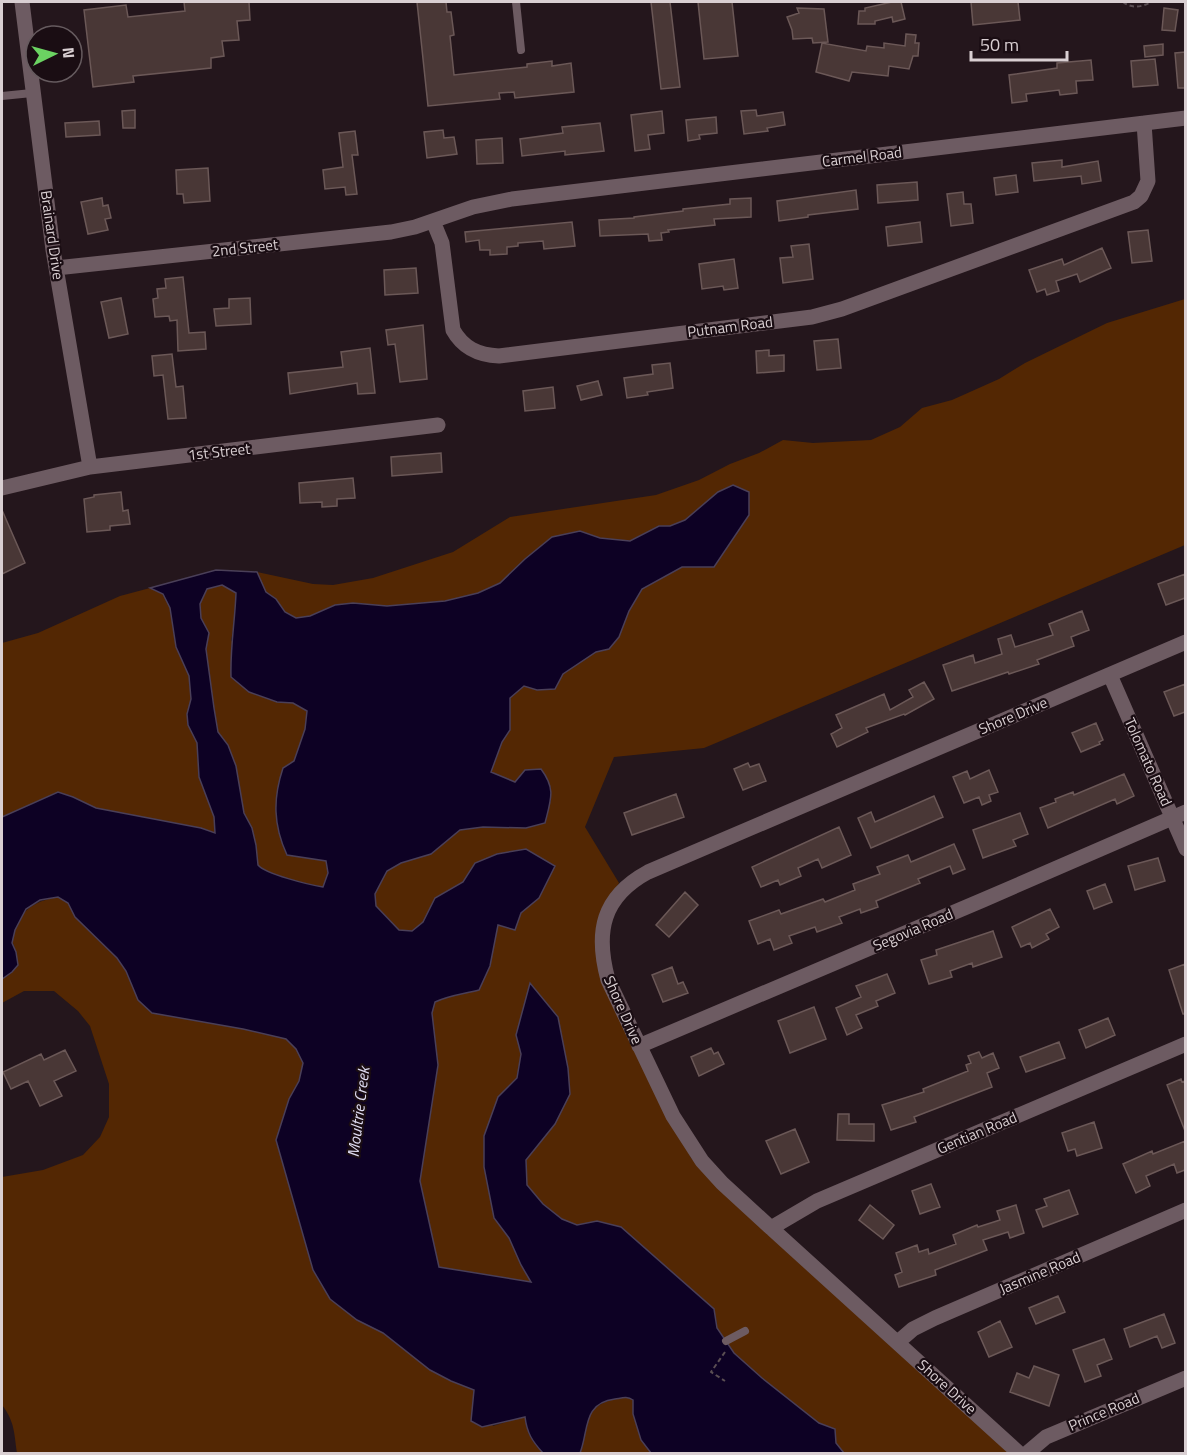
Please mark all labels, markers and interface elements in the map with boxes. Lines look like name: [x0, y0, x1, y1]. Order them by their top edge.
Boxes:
north arrow: [24, 24, 84, 84]
scale bar: [971, 24, 1067, 62]
text: 50 m: [980, 31, 1019, 58]
text: N: [57, 46, 81, 59]
street label: Carmel Road: [821, 140, 903, 173]
street label: Brainard Drive: [35, 189, 70, 281]
street label: 2nd Street: [211, 233, 280, 262]
street label: Putnam Road: [686, 310, 774, 343]
street label: 1st Street: [187, 437, 252, 466]
street label: Shore Drive: [975, 691, 1051, 740]
street label: Tolomato Road: [1119, 714, 1178, 810]
street label: Segovia Road: [869, 902, 956, 957]
street label: Shore Drive: [598, 972, 649, 1048]
water label: Moultrie Creek: [341, 1064, 376, 1159]
street label: Gentian Road: [933, 1105, 1020, 1160]
street label: Jasmine Road: [996, 1245, 1084, 1300]
street label: Shore Drive: [913, 1354, 982, 1420]
street label: Prince Road: [1065, 1386, 1143, 1437]

